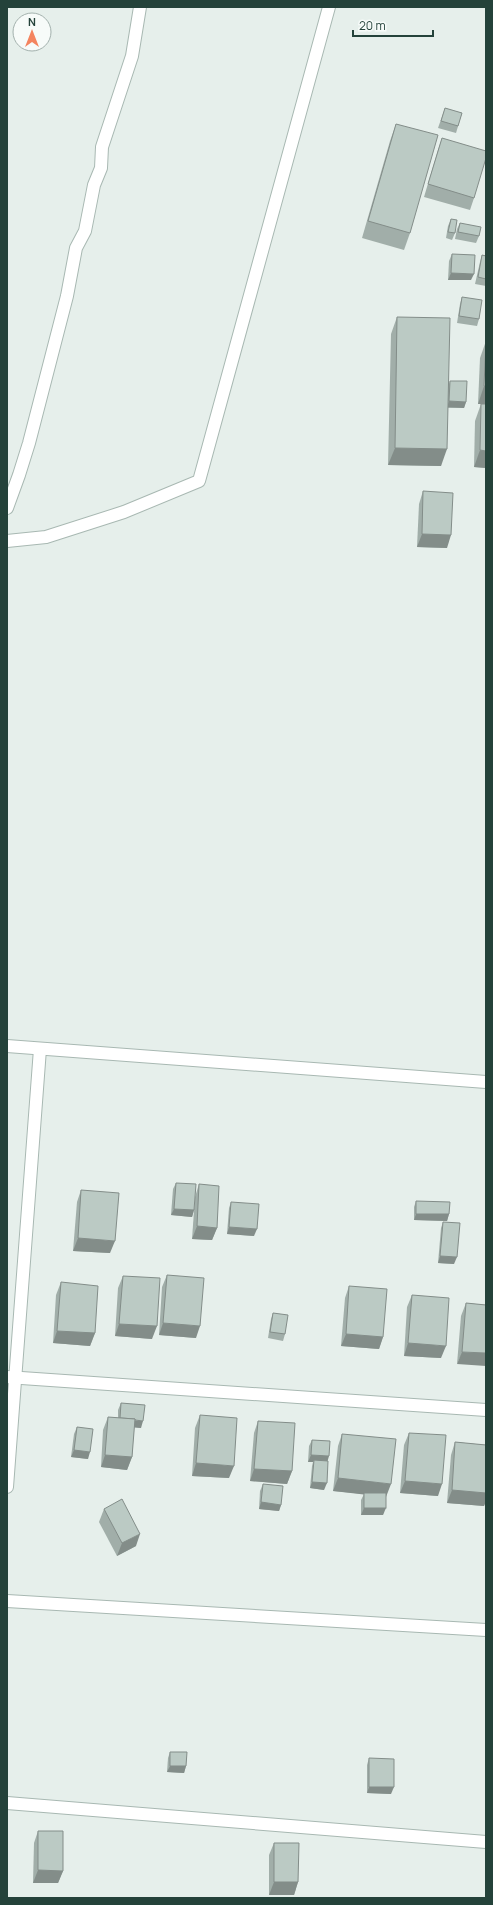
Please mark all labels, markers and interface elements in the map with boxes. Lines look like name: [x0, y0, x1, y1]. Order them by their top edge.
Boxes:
north arrow: [12, 12, 52, 52]
scale bar: [353, 12, 433, 38]
text: N: [28, 14, 36, 29]
text: 20 m: [359, 17, 386, 34]

